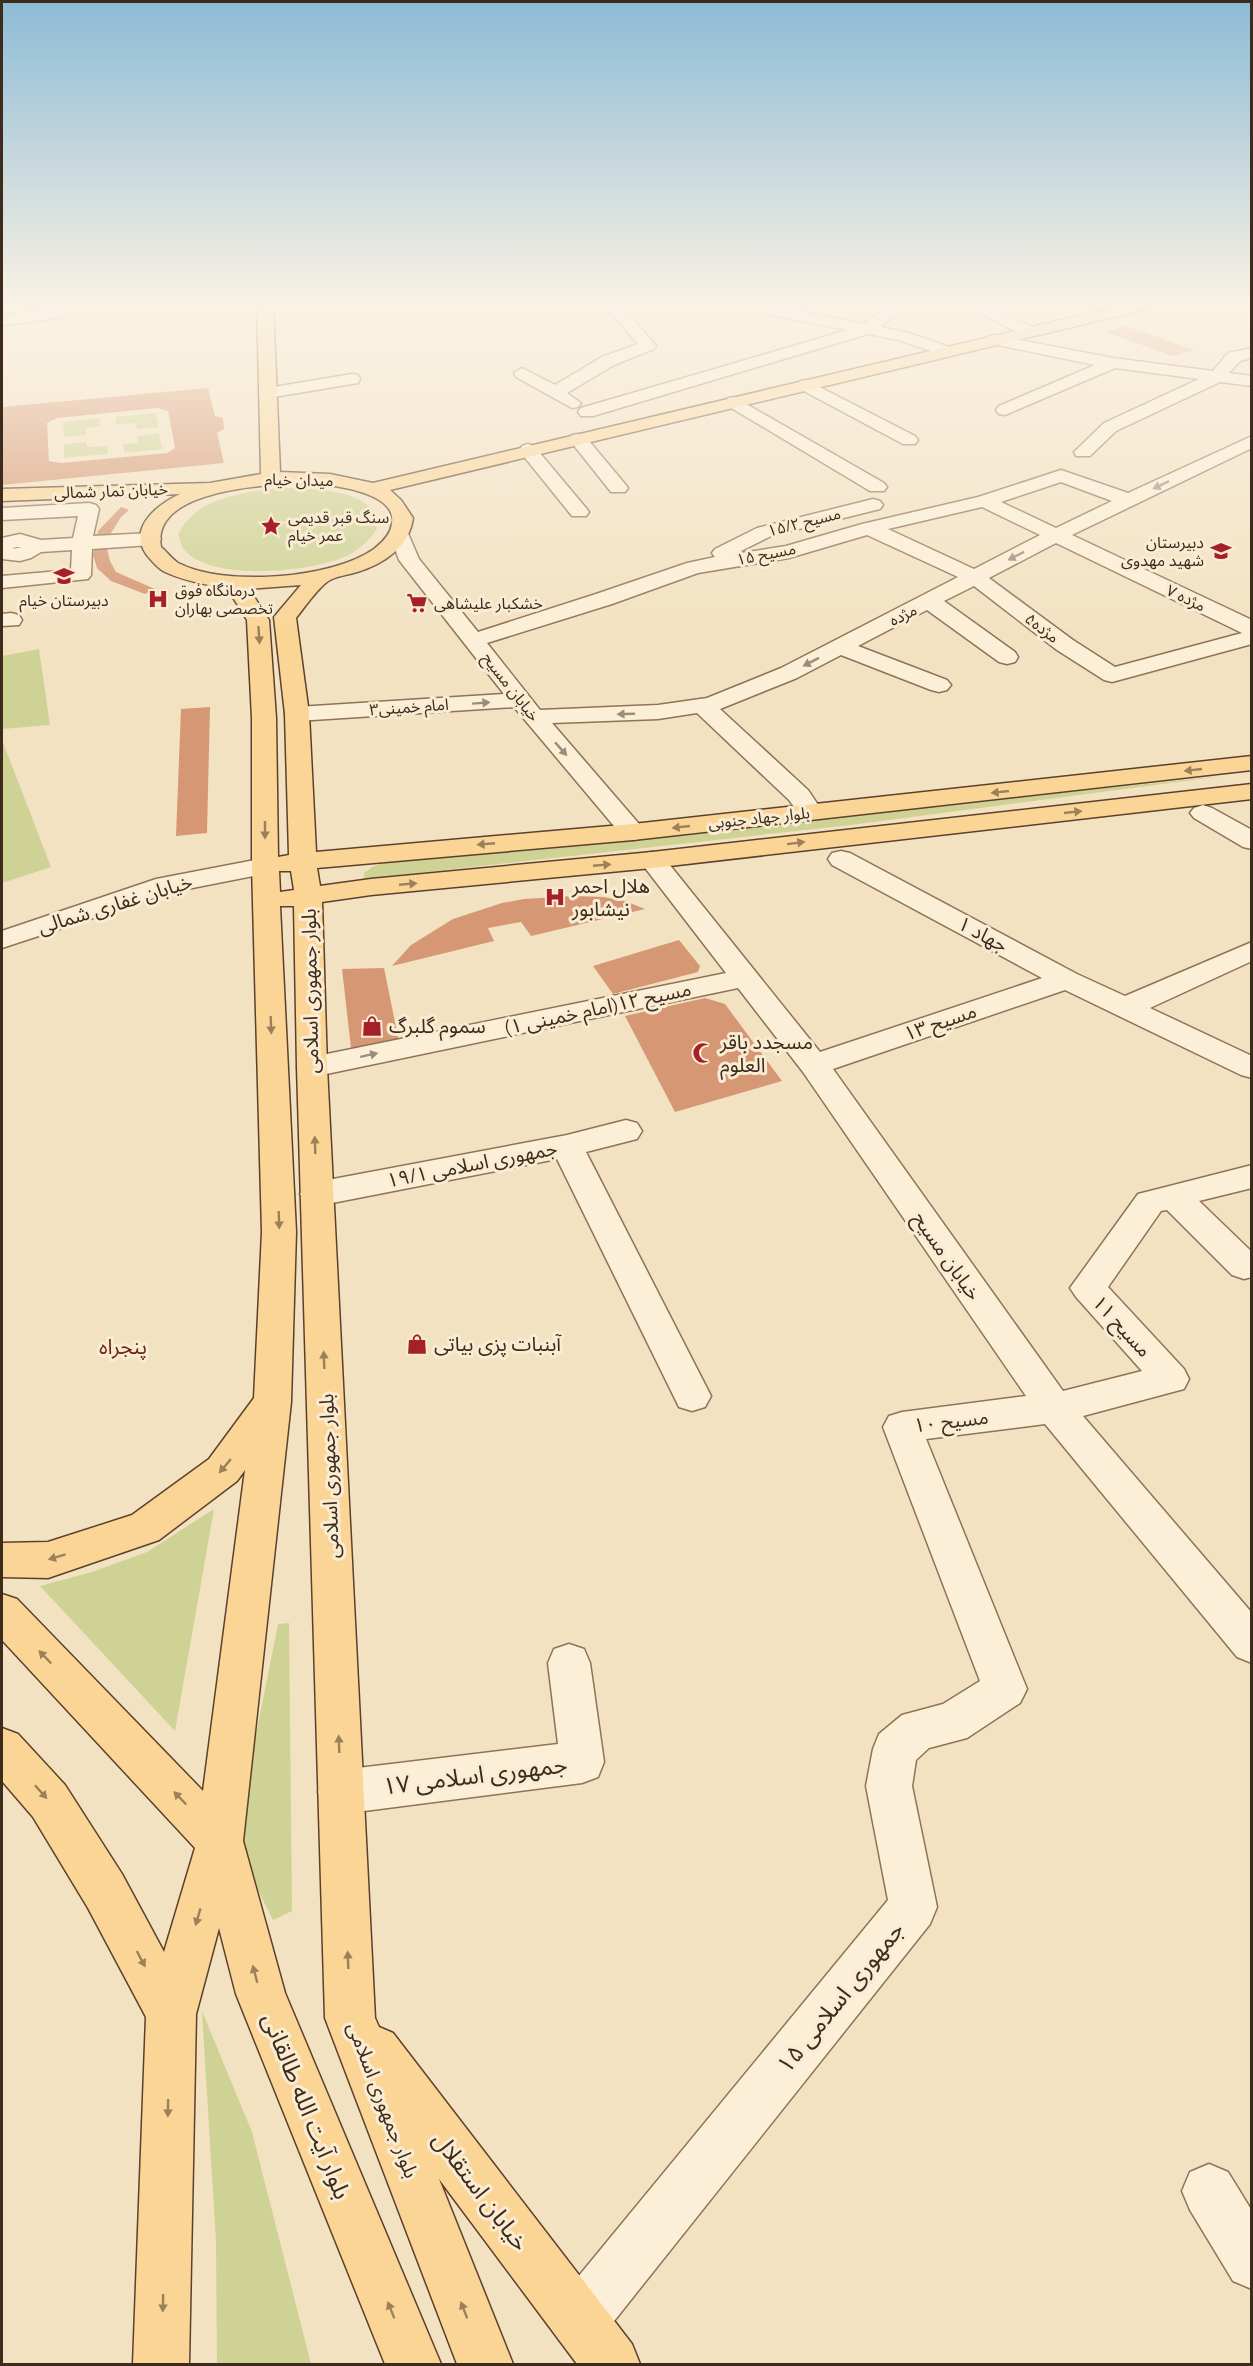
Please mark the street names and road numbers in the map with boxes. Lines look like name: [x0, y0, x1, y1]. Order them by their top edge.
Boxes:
street label: میدان خیام: [264, 470, 334, 493]
street label: خیابان تمار شمالی: [54, 480, 168, 502]
street label: مسیح ۱۵/۲: [765, 504, 843, 543]
street label: مسیح ۱۵: [735, 539, 798, 572]
street label: مژده ۷: [1163, 580, 1209, 616]
street label: مژده: [886, 600, 920, 630]
street label: مژده۵: [1021, 609, 1063, 647]
street label: خیابان مسیح: [476, 649, 544, 727]
street label: امام خمینی۳: [369, 695, 449, 722]
street label: بلوار جهاد جنوبی: [707, 803, 811, 833]
street label: خیابان غفاری شمالی: [35, 869, 195, 939]
street label: بلوار جمهوری اسلامی: [297, 908, 323, 1074]
street label: جهاد ۱: [954, 911, 1012, 957]
street label: مسیح ۱۲(امام خمینی ۱): [503, 977, 694, 1042]
street label: مسیح ۱۳: [900, 998, 981, 1048]
street label: جمهوری اسلامی ۱۹/۱: [385, 1136, 559, 1192]
street label: خیابان مسیح: [905, 1207, 986, 1307]
street label: مسیح ۱۱: [1085, 1290, 1156, 1364]
street label: بلوار جمهوری اسلامی: [314, 1393, 344, 1559]
street label: مسیح ۱۰: [912, 1404, 990, 1440]
street label: جمهوری اسلامی ۱۷: [381, 1749, 569, 1801]
street label: جمهوری اسلامی ۱۵: [770, 1916, 910, 2078]
street label: بلوار آیت الله طالقانی: [256, 2009, 358, 2203]
street label: بلوار جمهوری اسلامی: [342, 2019, 424, 2181]
street label: خیابان استقلال: [427, 2126, 535, 2256]

